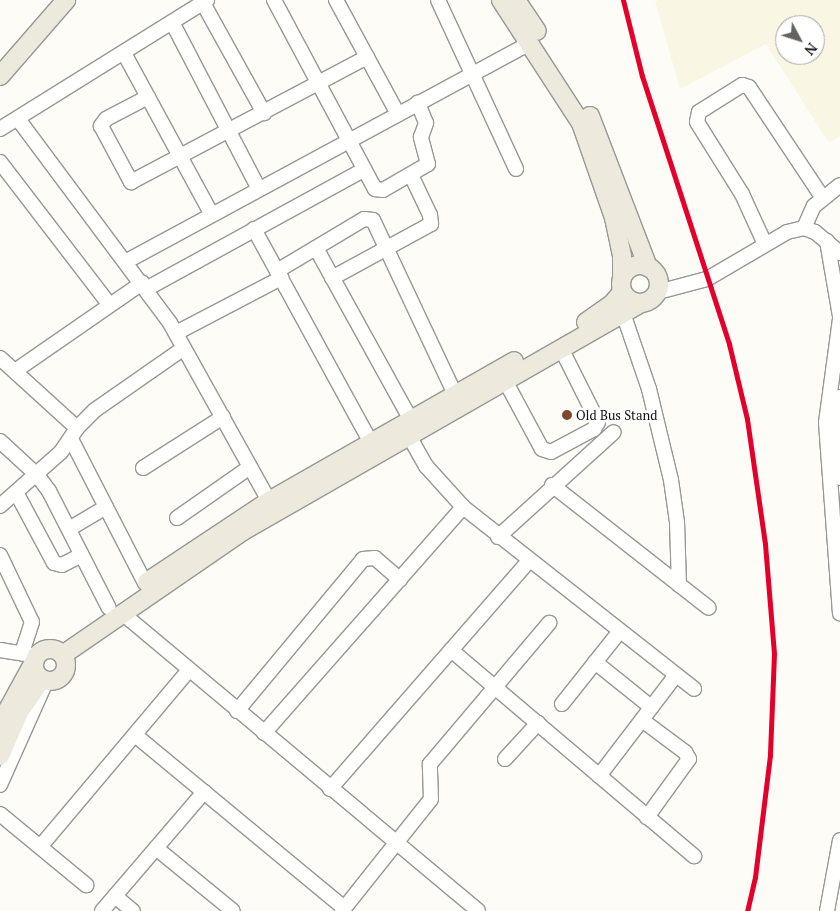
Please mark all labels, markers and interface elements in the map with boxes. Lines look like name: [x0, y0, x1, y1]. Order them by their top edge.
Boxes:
north arrow: [775, 15, 825, 65]
text: N: [800, 39, 822, 59]
place label: Old Bus Stand: [576, 407, 657, 423]
marker: Old Bus Stand: [562, 410, 572, 420]

